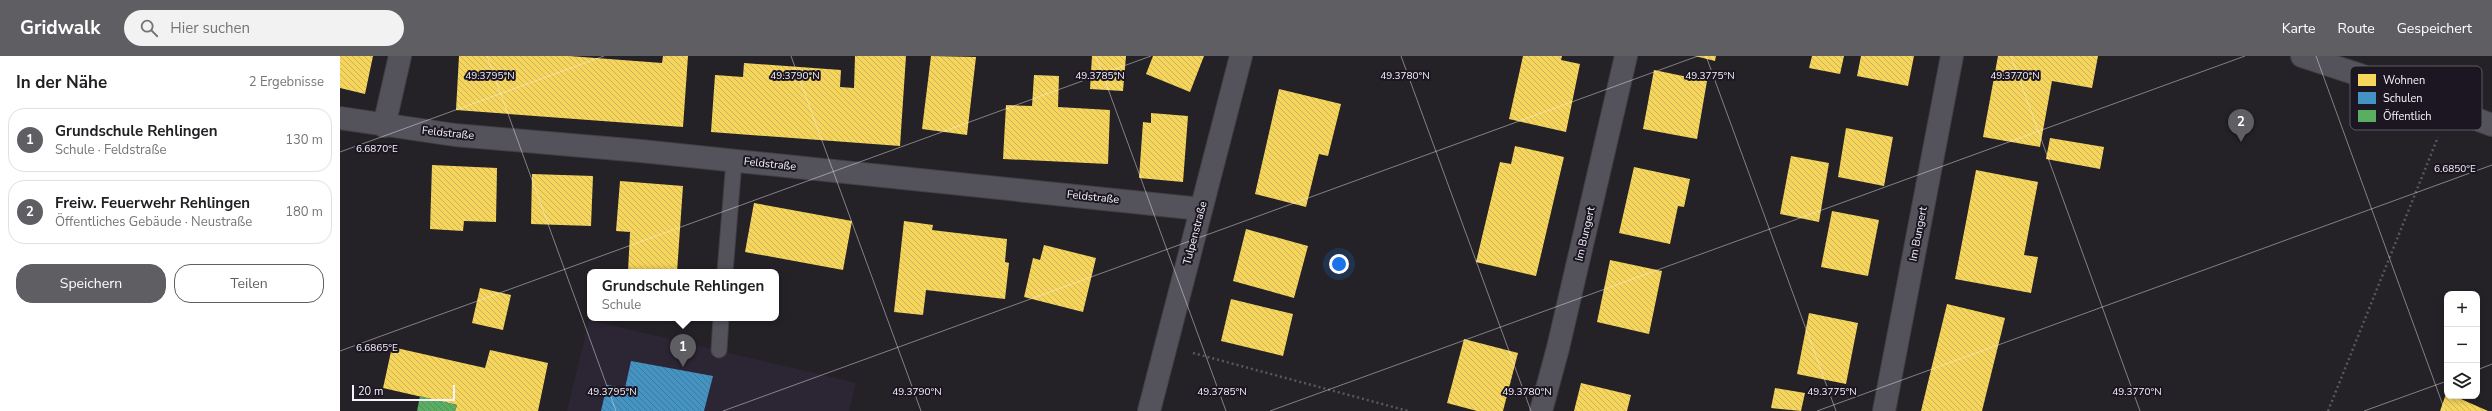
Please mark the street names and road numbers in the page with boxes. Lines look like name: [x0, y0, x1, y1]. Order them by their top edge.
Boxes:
street label: Feldstraße: [421, 123, 475, 143]
street label: Feldstraße: [743, 154, 797, 174]
street label: Feldstraße: [1066, 187, 1120, 207]
street label: Tulpenstraße: [1179, 199, 1211, 266]
street label: Im Bungert: [1571, 205, 1599, 263]
street label: Im Bungert: [1905, 205, 1931, 263]

